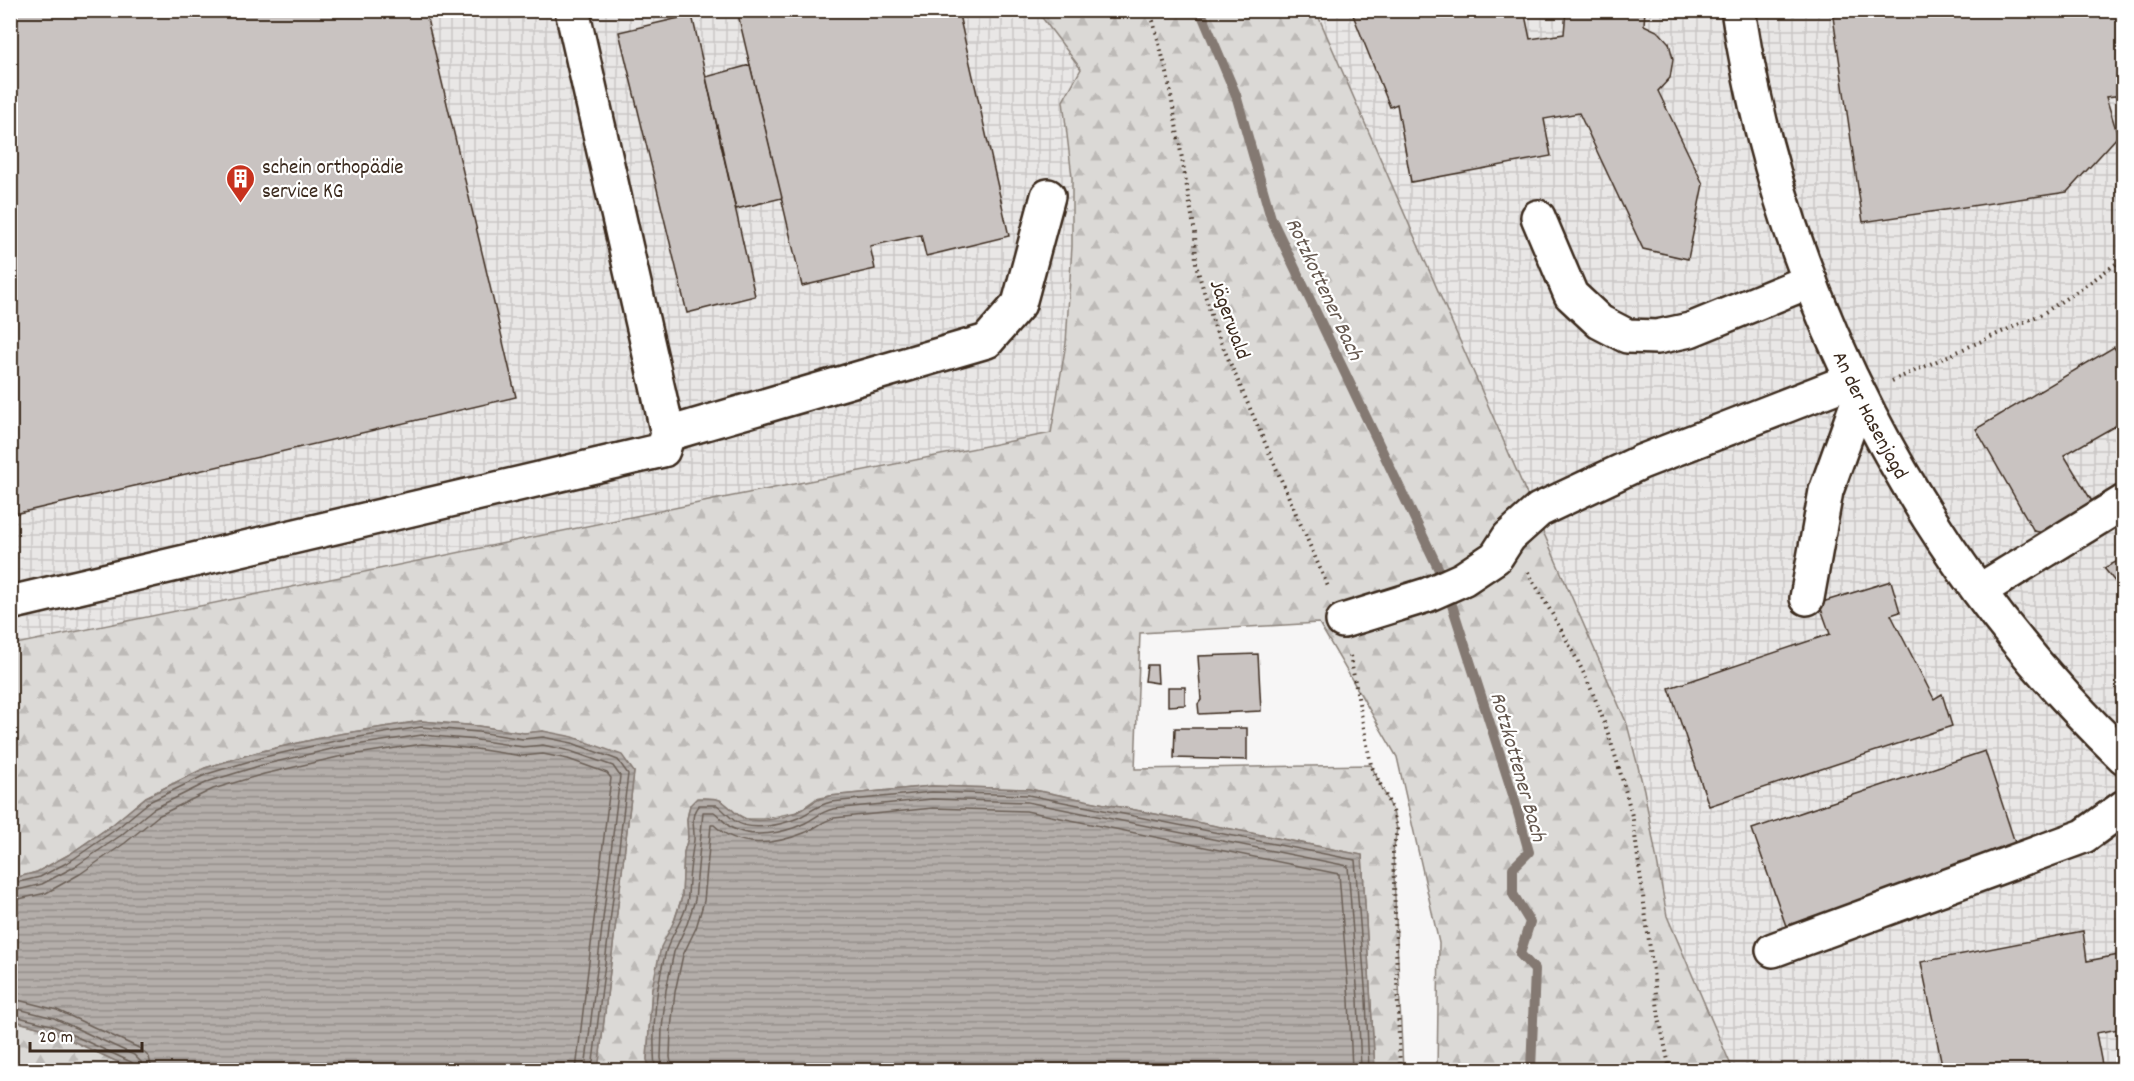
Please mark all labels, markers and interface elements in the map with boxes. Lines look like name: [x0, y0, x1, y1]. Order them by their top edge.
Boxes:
place label: schein orthopädie service KG: [262, 154, 403, 208]
building icon: schein orthopädie service KG: [225, 162, 257, 204]
water label: Rotzkottener Bach: [1276, 213, 1370, 367]
street label: Jägerwald: [1200, 276, 1256, 364]
street label: An der Hasenjagd: [1823, 347, 1914, 486]
water label: Rotzkottener Bach: [1480, 688, 1553, 846]
scale bar: [30, 1015, 142, 1053]
text: 20 m: [39, 1026, 73, 1051]

